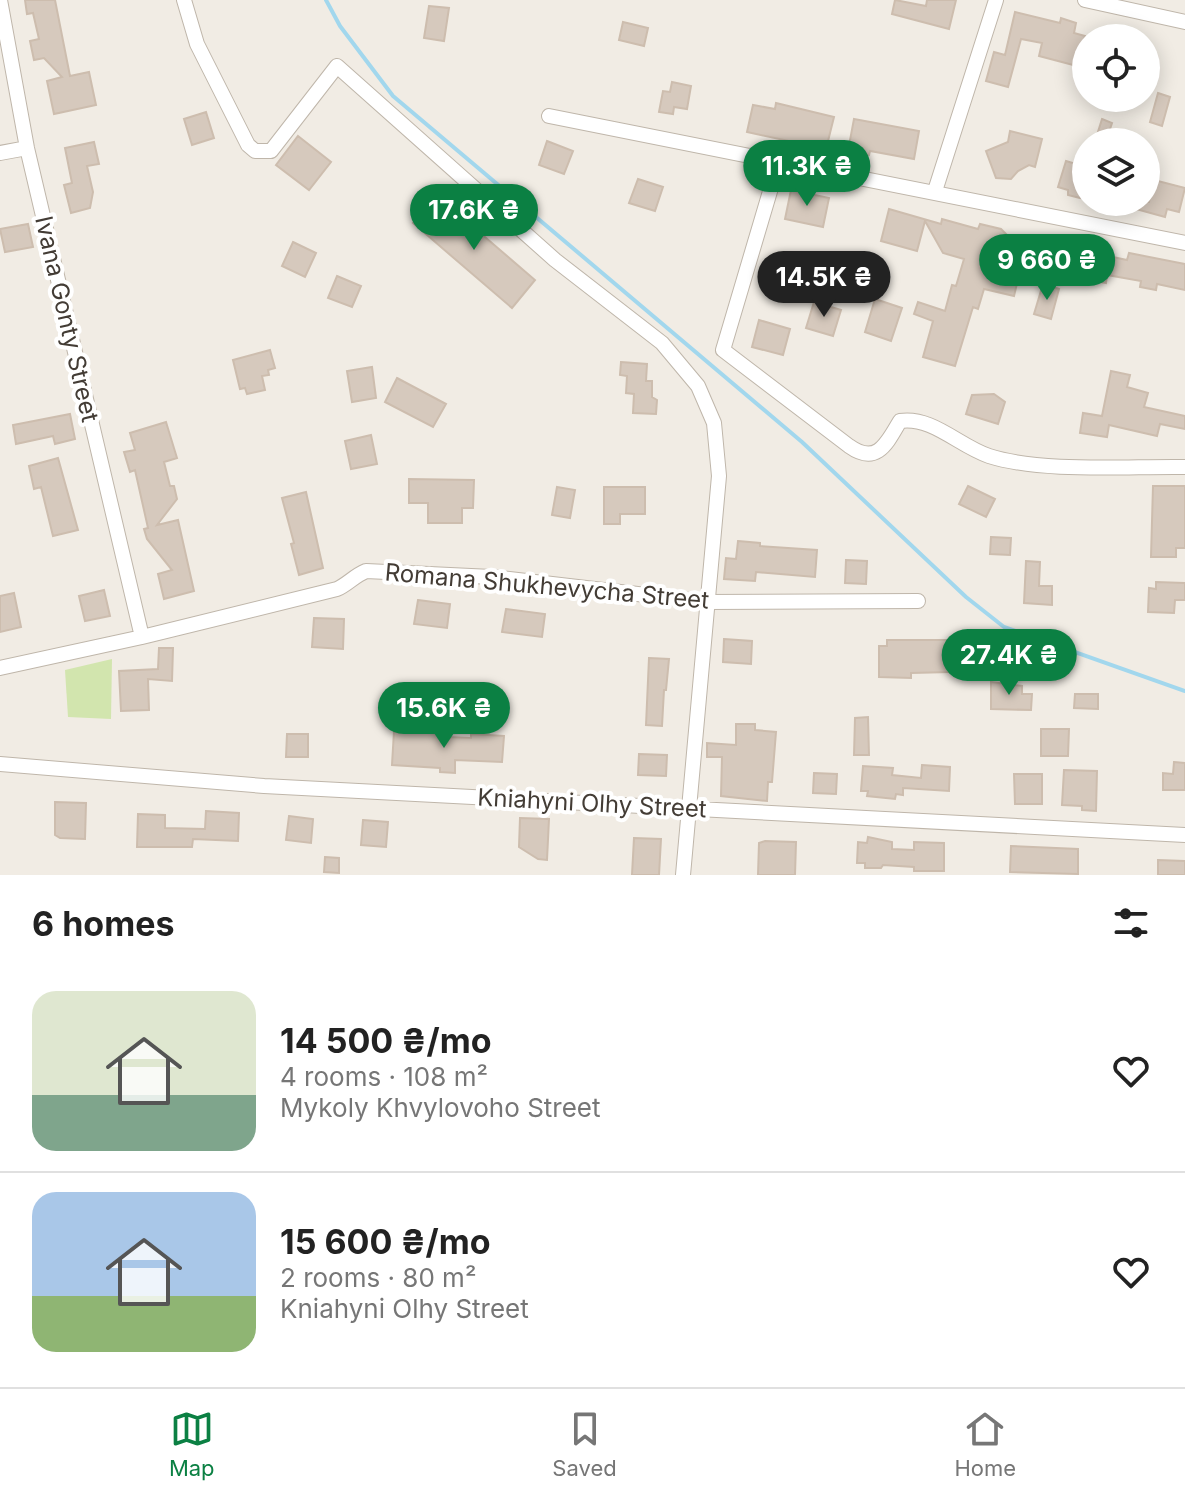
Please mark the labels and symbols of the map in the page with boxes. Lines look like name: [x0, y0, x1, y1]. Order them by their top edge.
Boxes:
pin: 11.3K ₴: [733, 140, 881, 208]
pin: 17.6K ₴: [400, 184, 548, 252]
street label: Ivana Gonty Street: [29, 213, 105, 425]
pin: 9 660 ₴: [973, 234, 1121, 302]
pin: 14.5K ₴: [750, 251, 898, 319]
street label: Romana Shukhevycha Street: [384, 557, 710, 615]
pin: 27.4K ₴: [935, 629, 1083, 697]
pin: 15.6K ₴: [370, 682, 518, 750]
street label: Kniahyni Olhy Street: [477, 783, 708, 823]

